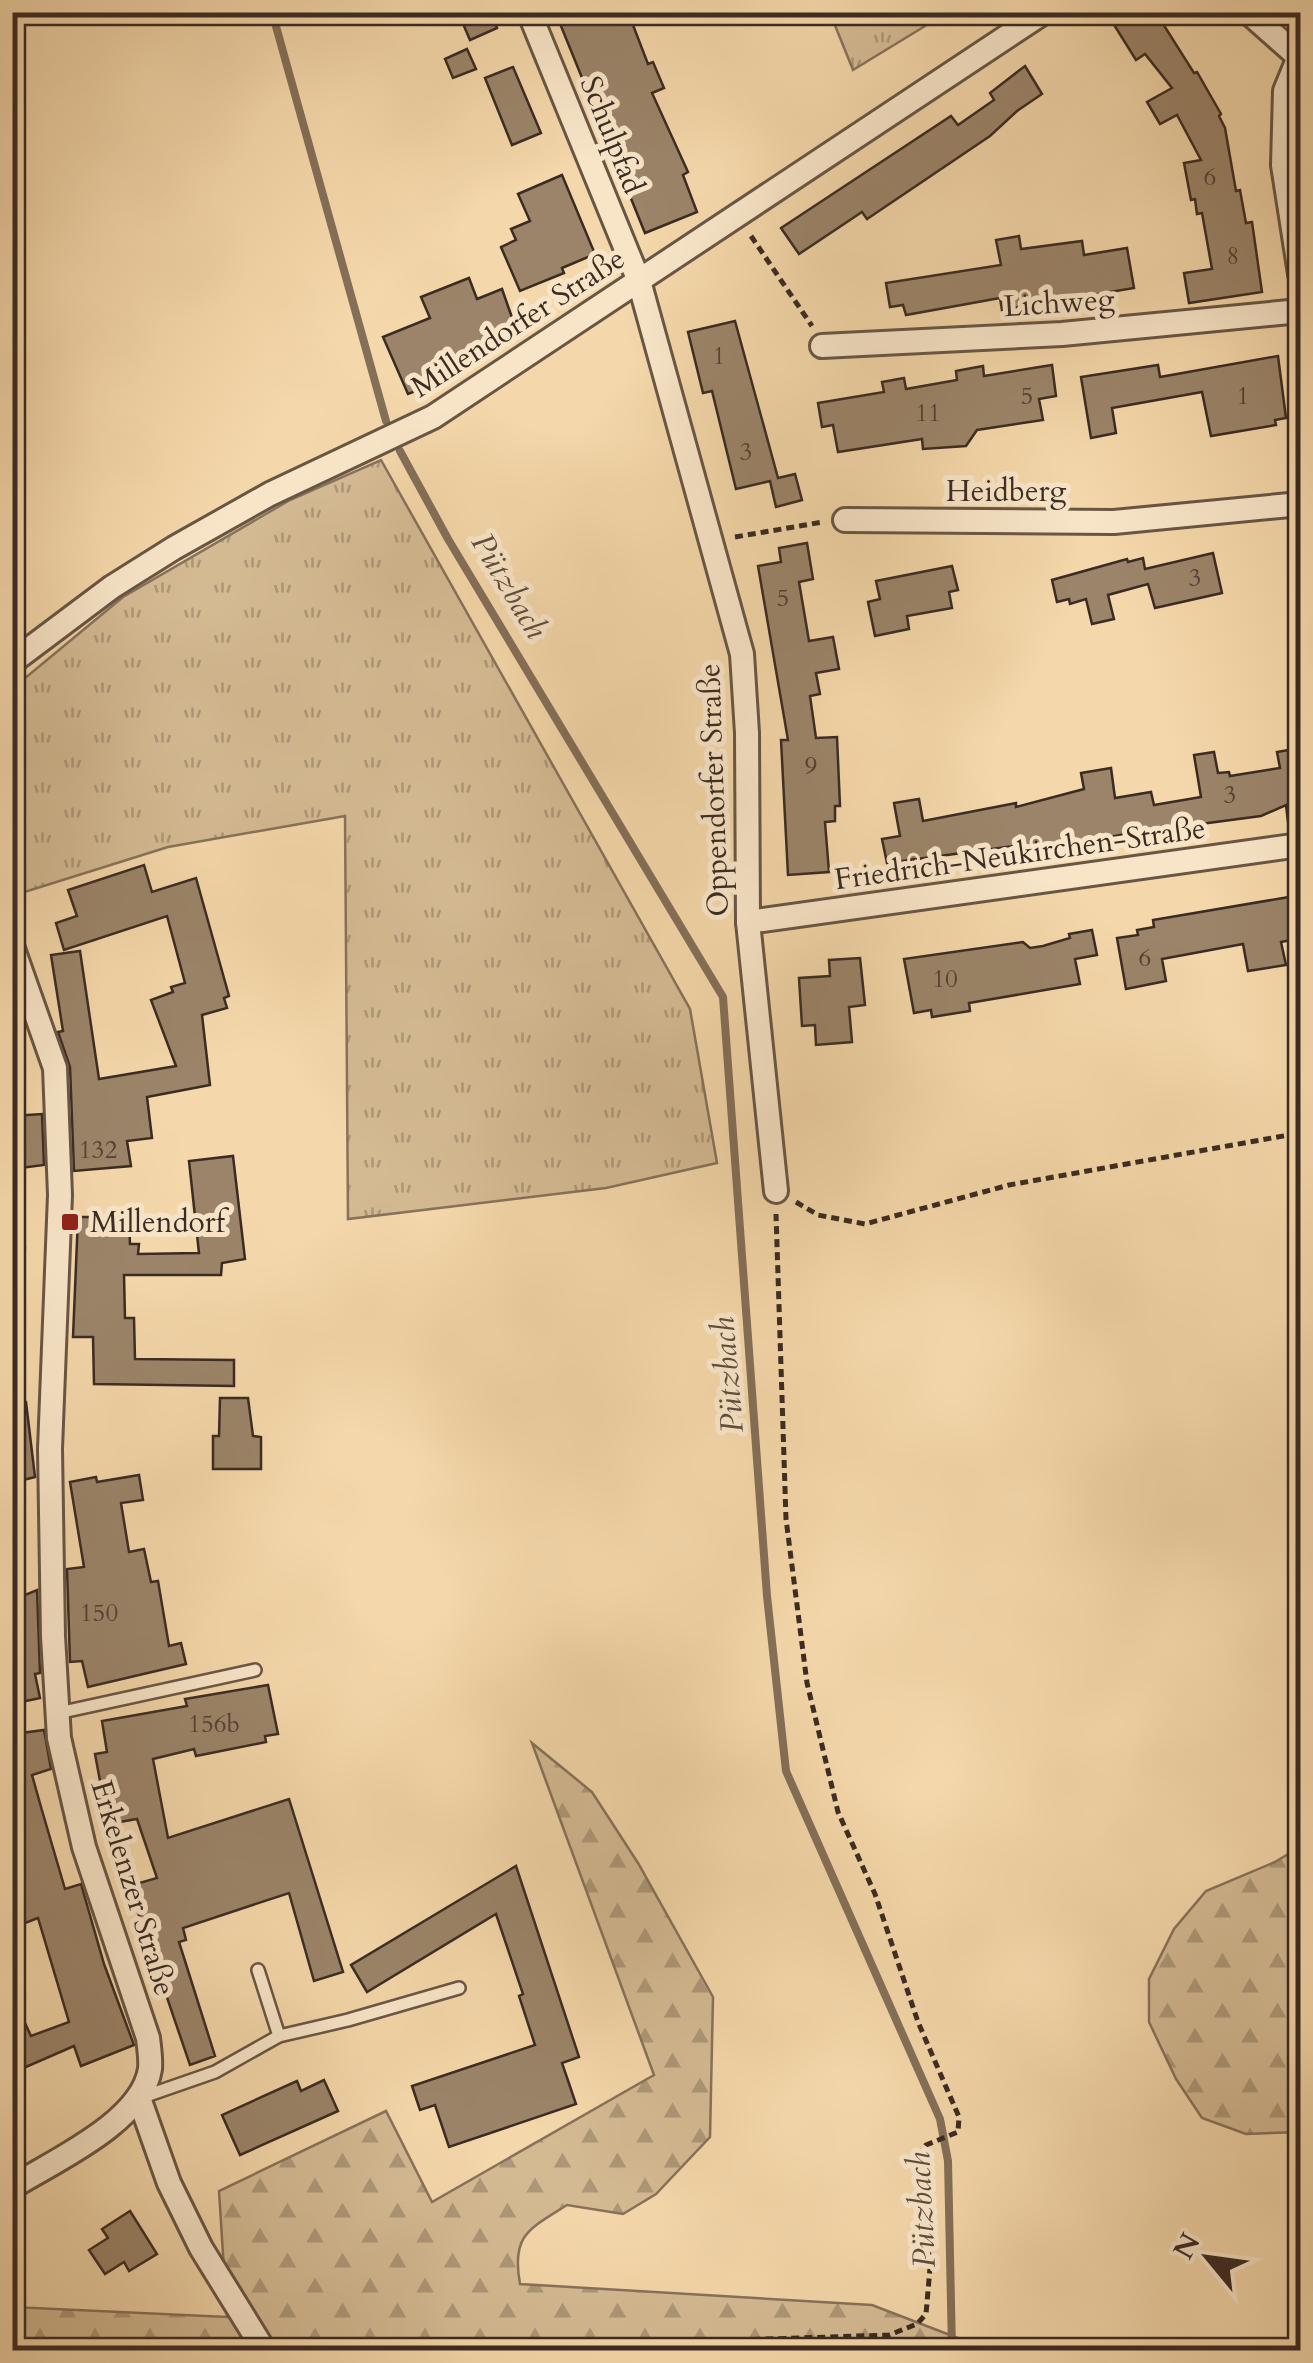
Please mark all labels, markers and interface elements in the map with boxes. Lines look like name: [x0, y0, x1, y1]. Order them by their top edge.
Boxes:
street label: Schulpfad: [570, 70, 654, 200]
house number: 6: [1204, 160, 1216, 194]
street label: Millendorfer Straße: [403, 238, 633, 408]
house number: 8: [1227, 239, 1239, 273]
street label: Lichweg: [1002, 279, 1116, 327]
house number: 1: [713, 339, 725, 373]
house number: 5: [1021, 379, 1033, 413]
house number: 1: [1237, 379, 1249, 413]
house number: 11: [915, 396, 941, 430]
house number: 3: [740, 435, 752, 469]
street label: Heidberg: [946, 471, 1066, 512]
water label: Pützbach: [460, 525, 558, 647]
house number: 3: [1189, 561, 1201, 595]
house number: 5: [777, 581, 789, 615]
street label: Oppendorfer Straße: [689, 663, 739, 917]
house number: 9: [805, 749, 817, 783]
house number: 3: [1224, 778, 1236, 812]
street label: Friedrich-Neukirchen-Straße: [832, 808, 1208, 900]
house number: 6: [1139, 941, 1151, 975]
house number: 10: [932, 962, 958, 996]
house number: 132: [79, 1133, 117, 1167]
place label: Millendorf: [90, 1202, 230, 1243]
marker: Millendorf: [59, 1211, 81, 1233]
water label: Pützbach: [701, 1315, 755, 1435]
house number: 150: [80, 1596, 118, 1630]
house number: 156b: [188, 1707, 240, 1741]
street label: Erkelenzer Straße: [81, 1775, 185, 2001]
water label: Pützbach: [897, 2151, 947, 2269]
north arrow: [1158, 2208, 1258, 2308]
text: N: [1165, 2227, 1210, 2266]

